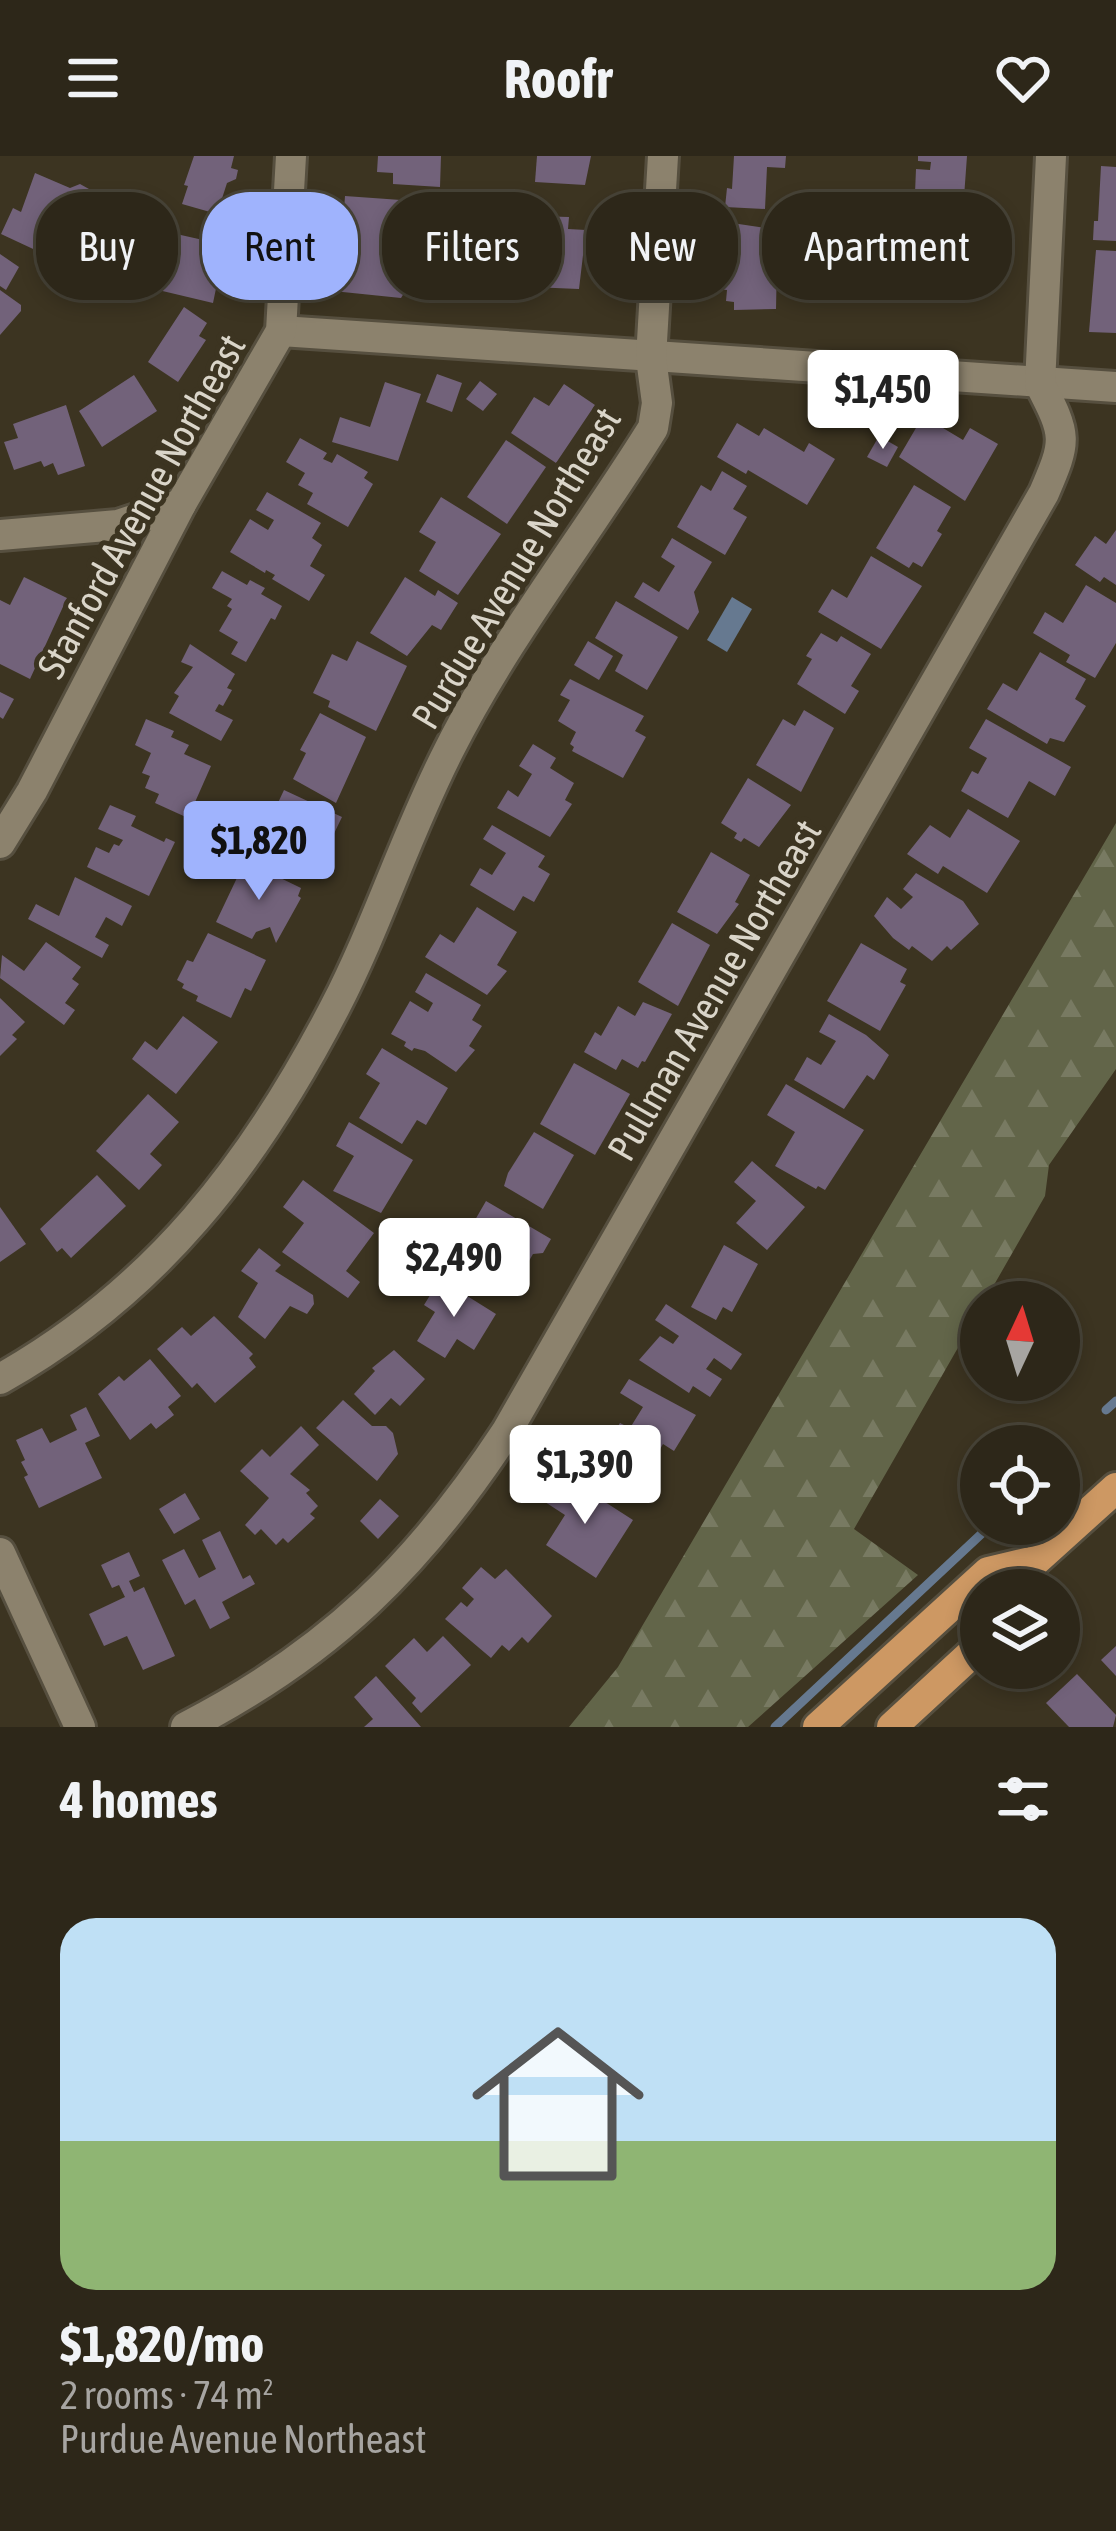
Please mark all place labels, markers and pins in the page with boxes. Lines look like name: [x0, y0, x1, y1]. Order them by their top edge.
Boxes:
pin: $1,450: [785, 350, 981, 452]
pin: $1,820: [161, 801, 357, 903]
pin: $2,490: [356, 1218, 552, 1320]
pin: $1,390: [487, 1425, 683, 1527]

